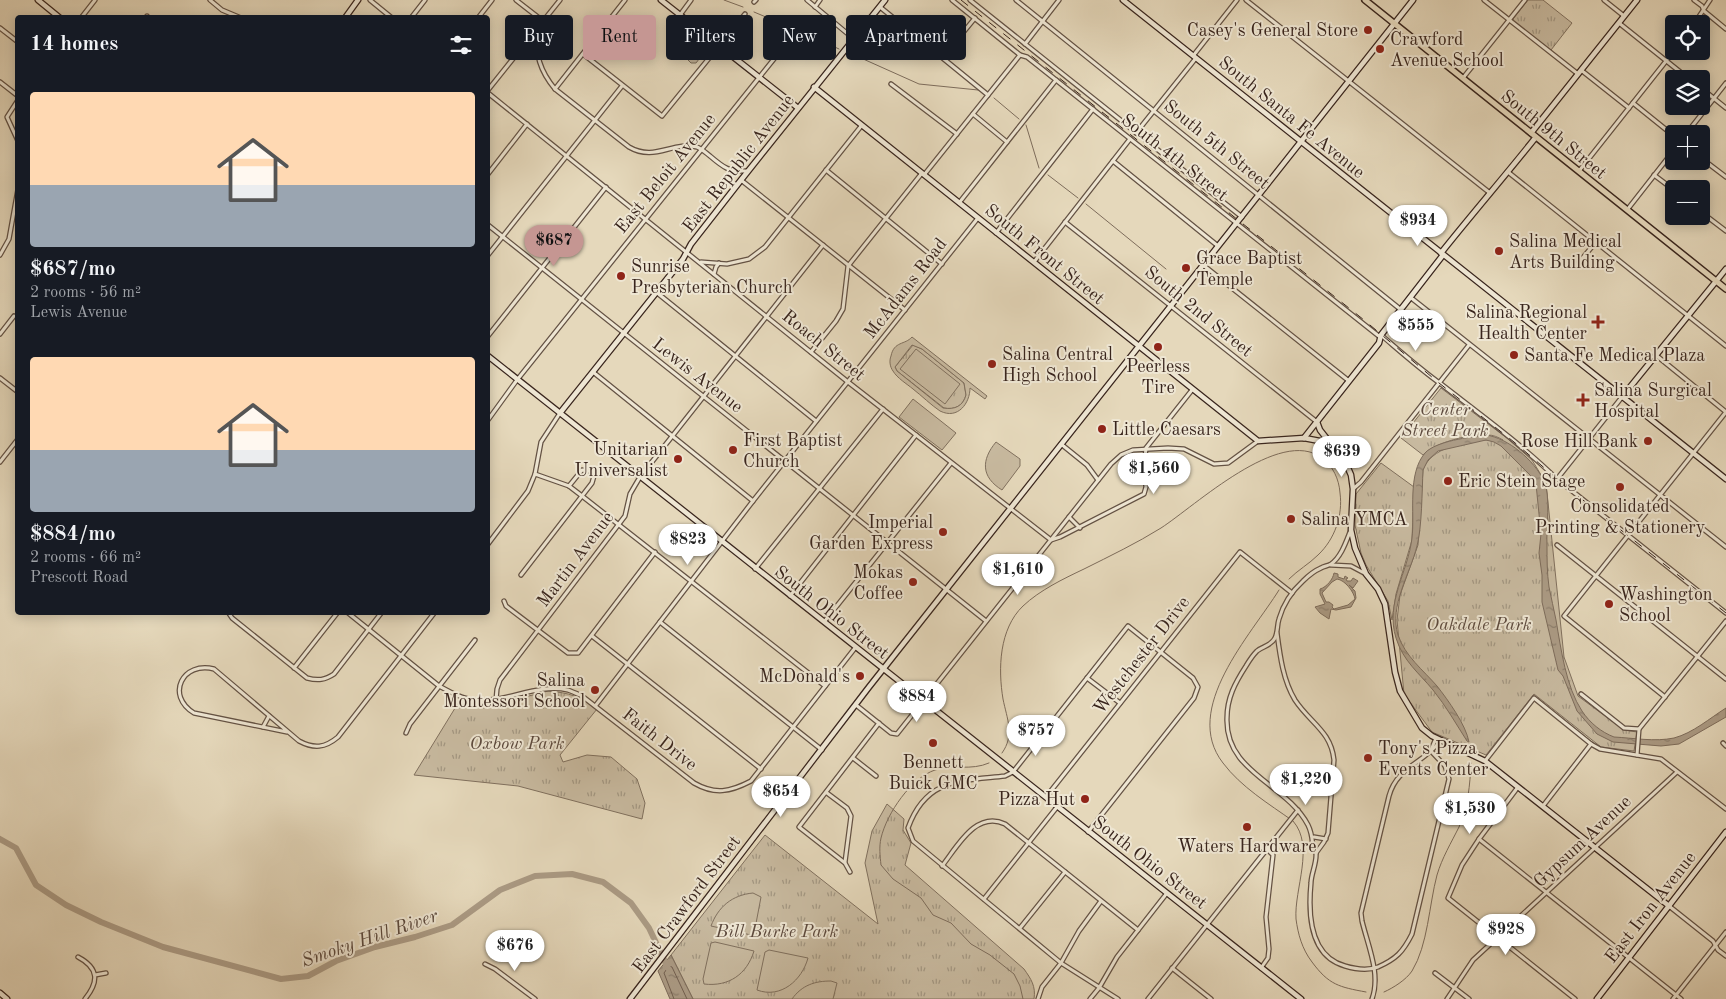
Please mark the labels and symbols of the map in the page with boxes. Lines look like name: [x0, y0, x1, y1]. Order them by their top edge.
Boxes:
place label: Casey's General Store: [1187, 22, 1358, 40]
marker: Casey's General Store: [1362, 24, 1374, 36]
place label: Crawford Avenue School: [1390, 31, 1504, 70]
marker: Crawford Avenue School: [1374, 43, 1386, 55]
street label: South Santa Fe Avenue: [1215, 53, 1368, 182]
street label: South 9th Street: [1497, 87, 1610, 183]
street label: East Republic Avenue: [679, 91, 798, 236]
street label: South 5th Street: [1160, 97, 1273, 193]
street label: East Beloit Avenue: [612, 110, 719, 237]
street label: South 4th Street: [1118, 111, 1231, 205]
street label: South Front Street: [981, 201, 1108, 308]
pin: $934: [1388, 204, 1448, 247]
pin: $687: [524, 224, 584, 267]
place label: Salina Medical Arts Building: [1509, 233, 1622, 272]
street label: McAdams Road: [861, 235, 951, 342]
marker: Salina Medical Arts Building: [1493, 245, 1505, 257]
place label: Grace Baptist Temple: [1196, 250, 1302, 289]
place label: Sunrise Presbyterian Church: [631, 258, 793, 297]
marker: Grace Baptist Temple: [1180, 262, 1192, 274]
street label: South 2nd Street: [1141, 263, 1256, 361]
marker: Sunrise Presbyterian Church: [615, 270, 627, 282]
place label: Salina Regional Health Center: [1465, 304, 1588, 343]
street label: Roach Street: [778, 307, 868, 385]
pin: $555: [1386, 310, 1446, 352]
marker: Salina Regional Health Center: [1591, 315, 1605, 329]
street label: Lewis Avenue: [649, 335, 746, 416]
marker: Peerless Tire: [1152, 341, 1164, 353]
place label: Salina Central High School: [1002, 346, 1113, 385]
place label: Santa Fe Medical Plaza: [1524, 347, 1705, 365]
marker: Santa Fe Medical Plaza: [1508, 349, 1520, 361]
marker: Salina Central High School: [986, 358, 998, 370]
place label: Peerless Tire: [1126, 358, 1190, 397]
place label: Salina Surgical Hospital: [1594, 382, 1712, 421]
marker: Salina Surgical Hospital: [1576, 393, 1590, 407]
park label: Center Street Park: [1401, 401, 1489, 440]
place label: Little Caesars: [1112, 421, 1221, 439]
marker: Little Caesars: [1096, 423, 1108, 435]
place label: First Baptist Church: [743, 432, 842, 471]
place label: Rose Hill Bank: [1521, 433, 1638, 451]
marker: Rose Hill Bank: [1642, 435, 1654, 447]
pin: $639: [1312, 436, 1372, 478]
place label: Unitarian Universalist: [575, 441, 668, 480]
marker: First Baptist Church: [727, 444, 739, 456]
pin: $1,560: [1113, 452, 1195, 495]
marker: Unitarian Universalist: [672, 453, 684, 465]
place label: Eric Stein Stage: [1458, 473, 1585, 491]
marker: Eric Stein Stage: [1442, 475, 1454, 487]
marker: Consolidated Printing & Stationery: [1614, 481, 1626, 493]
place label: Consolidated Printing & Stationery: [1535, 498, 1706, 537]
street label: Martin Avenue: [534, 508, 617, 611]
place label: Salina YMCA: [1301, 511, 1408, 529]
marker: Salina YMCA: [1285, 513, 1297, 525]
place label: Imperial Garden Express: [809, 514, 933, 553]
pin: $823: [658, 524, 718, 566]
marker: Imperial Garden Express: [937, 526, 949, 538]
pin: $1,610: [977, 554, 1059, 596]
street label: South Ohio Street: [771, 563, 892, 663]
place label: Mokas Coffee: [853, 564, 903, 603]
marker: Mokas Coffee: [907, 576, 919, 588]
place label: Washington School: [1619, 586, 1713, 625]
street label: Westchester Drive: [1090, 593, 1193, 718]
marker: Washington School: [1603, 598, 1615, 610]
park label: Oakdale Park: [1426, 616, 1532, 634]
place label: McDonald's: [759, 668, 850, 686]
marker: McDonald's: [854, 670, 866, 682]
place label: Salina Montessori School: [443, 672, 585, 711]
pin: $884: [887, 680, 947, 723]
marker: Salina Montessori School: [589, 684, 601, 696]
street label: Faith Drive: [619, 705, 700, 774]
pin: $757: [1006, 714, 1066, 757]
park label: Oxbow Park: [469, 735, 565, 753]
marker: Bennett Buick GMC: [927, 737, 939, 749]
place label: Tony's Pizza Events Center: [1378, 740, 1489, 779]
marker: Tony's Pizza Events Center: [1362, 752, 1374, 764]
place label: Bennett Buick GMC: [888, 754, 978, 793]
pin: $1,220: [1265, 764, 1347, 806]
pin: $654: [751, 776, 811, 818]
place label: Pizza Hut: [998, 791, 1075, 809]
pin: $1,530: [1429, 792, 1511, 835]
street label: Gypsum Avenue: [1531, 792, 1635, 891]
marker: Pizza Hut: [1079, 793, 1091, 805]
street label: South Ohio Street: [1089, 813, 1210, 913]
marker: Waters Hardware: [1241, 821, 1253, 833]
street label: East Crawford Street: [629, 833, 744, 977]
place label: Waters Hardware: [1177, 838, 1317, 856]
street label: East Iron Avenue: [1602, 849, 1700, 967]
water label: Smoky Hill River: [299, 907, 441, 972]
pin: $928: [1476, 914, 1536, 956]
park label: Bill Burke Park: [715, 923, 839, 941]
pin: $676: [485, 930, 545, 972]

